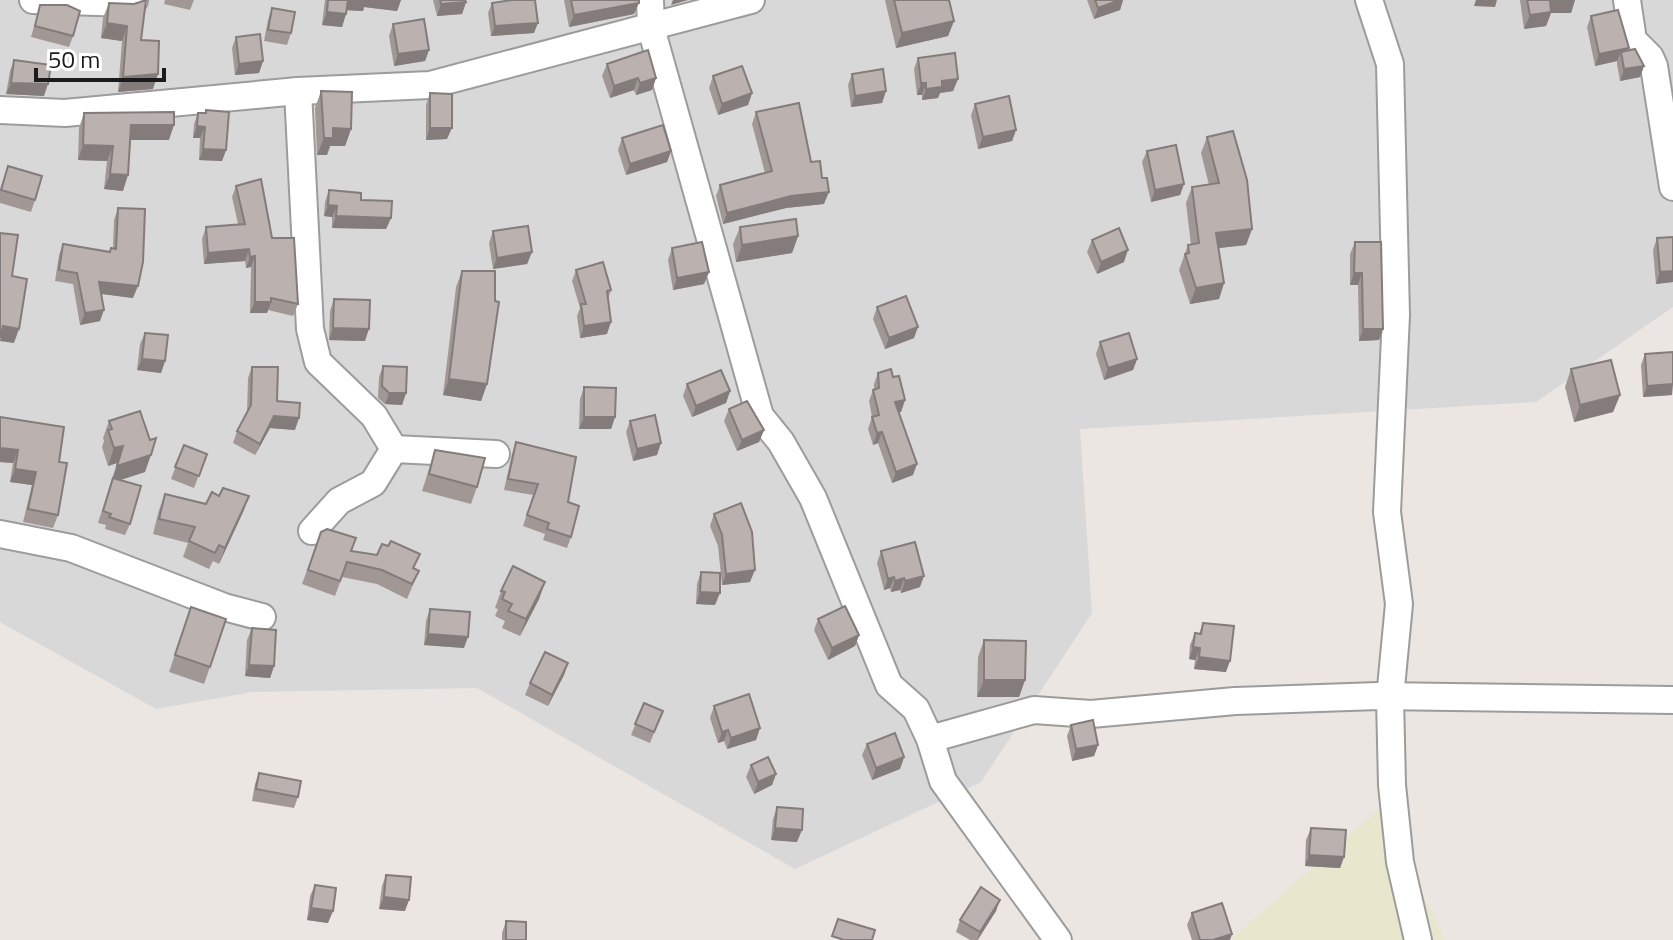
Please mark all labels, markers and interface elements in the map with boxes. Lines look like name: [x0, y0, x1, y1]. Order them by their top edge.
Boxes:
scale bar: [36, 32, 164, 82]
text: 50 m: [48, 41, 100, 77]

